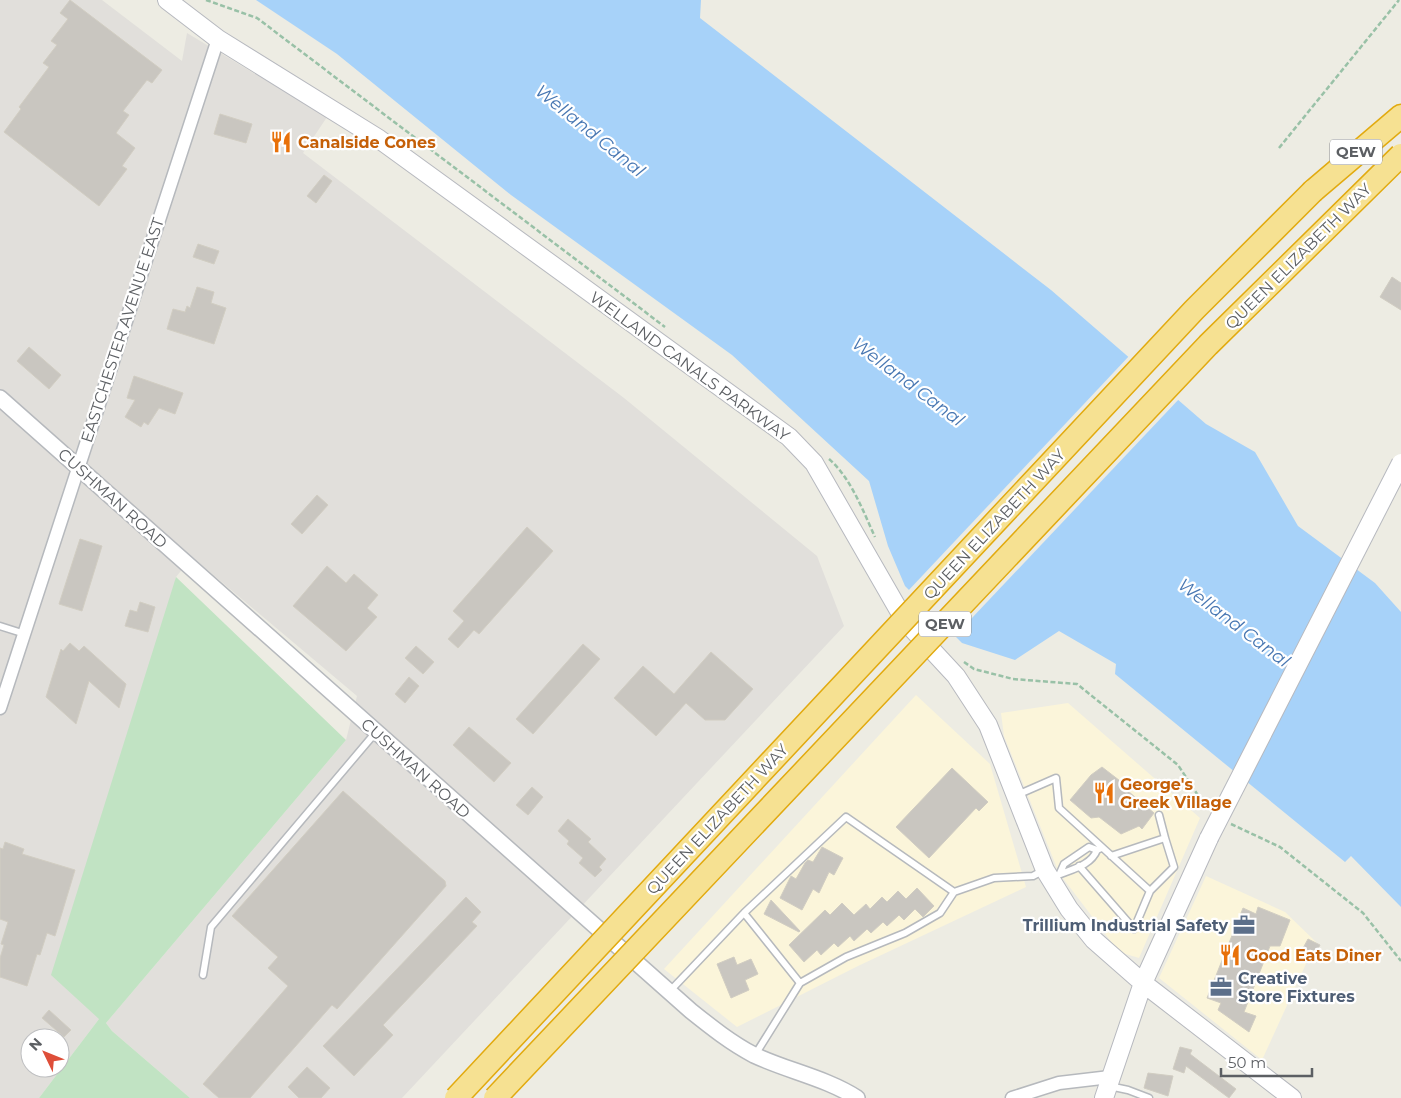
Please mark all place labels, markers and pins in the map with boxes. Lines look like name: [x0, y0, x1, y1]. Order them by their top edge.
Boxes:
restaurant icon: Canalside Cones: [268, 129, 294, 155]
place label: Canalside Cones: [298, 133, 436, 152]
place label: George's Greek Village: [1120, 775, 1232, 812]
restaurant icon: George's Greek Village: [1091, 780, 1117, 806]
office icon: Trillium Industrial Safety: [1231, 912, 1257, 938]
place label: Trillium Industrial Safety: [1023, 916, 1228, 935]
restaurant icon: Good Eats Diner: [1217, 942, 1243, 968]
place label: Good Eats Diner: [1246, 946, 1382, 965]
place label: Creative Store Fixtures: [1238, 969, 1355, 1006]
office icon: Creative Store Fixtures: [1208, 974, 1234, 1000]

